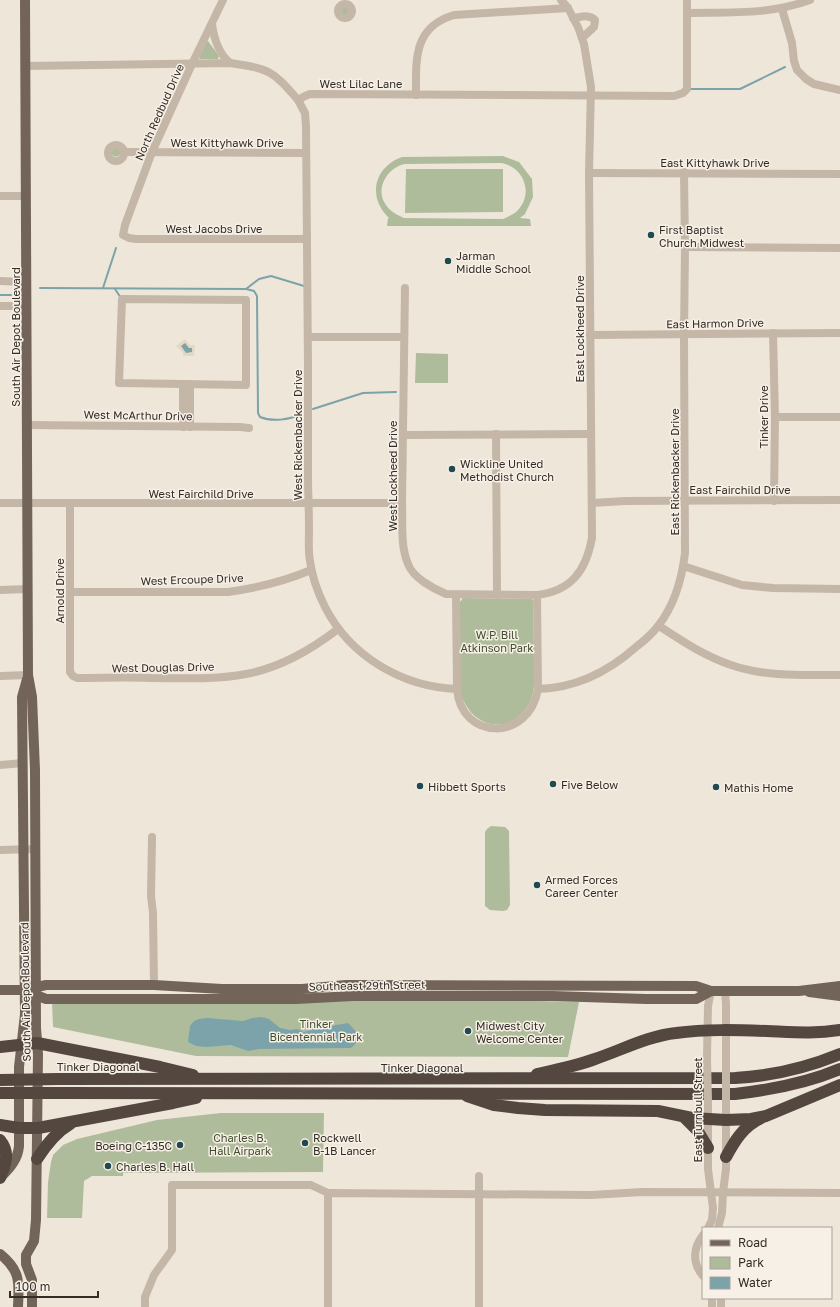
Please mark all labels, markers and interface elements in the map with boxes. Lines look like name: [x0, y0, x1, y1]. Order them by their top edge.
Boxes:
street label: North Redbud Drive: [132, 62, 186, 162]
street label: West Lilac Lane: [320, 77, 402, 90]
street label: West Kittyhawk Drive: [170, 136, 284, 149]
street label: East Kittyhawk Drive: [660, 156, 770, 169]
street label: West Jacobs Drive: [166, 222, 263, 235]
place label: First Baptist Church Midwest: [659, 223, 744, 249]
marker: First Baptist Church Midwest: [646, 230, 656, 240]
place label: Jarman Middle School: [456, 249, 531, 275]
marker: Jarman Middle School: [443, 256, 453, 266]
street label: South Air Depot Boulevard: [9, 267, 22, 407]
street label: East Lockheed Drive: [573, 275, 586, 383]
street label: East Harmon Drive: [666, 316, 764, 330]
street label: West Rickenbacker Drive: [291, 370, 304, 500]
street label: Tinker Drive: [757, 385, 770, 449]
street label: West McArthur Drive: [83, 408, 193, 422]
street label: East Rickenbacker Drive: [668, 408, 681, 536]
street label: West Lockheed Drive: [386, 421, 399, 531]
place label: Wickline United Methodist Church: [460, 457, 554, 483]
marker: Wickline United Methodist Church: [447, 464, 457, 474]
street label: East Fairchild Drive: [689, 483, 791, 496]
street label: West Fairchild Drive: [148, 487, 254, 500]
street label: Arnold Drive: [53, 558, 66, 624]
street label: West Ercoupe Drive: [140, 571, 244, 587]
park label: W.P. Bill Atkinson Park: [460, 628, 534, 654]
street label: West Douglas Drive: [112, 660, 214, 674]
place label: Five Below: [561, 778, 618, 791]
marker: Five Below: [548, 779, 558, 789]
place label: Hibbett Sports: [428, 780, 506, 793]
marker: Hibbett Sports: [415, 781, 425, 791]
place label: Mathis Home: [724, 781, 793, 794]
marker: Mathis Home: [711, 782, 721, 792]
place label: Armed Forces Career Center: [545, 873, 619, 899]
marker: Armed Forces Career Center: [532, 880, 542, 890]
street label: South Air Depot Boulevard: [17, 922, 33, 1062]
street label: Southeast 29th Street: [309, 977, 425, 993]
park label: Tinker Bicentennial Park: [270, 1017, 362, 1043]
place label: Midwest City Welcome Center: [476, 1019, 564, 1045]
marker: Midwest City Welcome Center: [463, 1026, 473, 1036]
street label: East Turnbull Street: [691, 1057, 704, 1163]
street label: Tinker Diagonal: [57, 1060, 140, 1073]
street label: Tinker Diagonal: [381, 1061, 464, 1074]
park label: Charles B. Hall Airpark: [209, 1131, 271, 1157]
place label: Rockwell B-1B Lancer: [313, 1131, 377, 1157]
marker: Rockwell B-1B Lancer: [300, 1138, 310, 1148]
place label: Boeing C-135C: [95, 1139, 172, 1152]
marker: Boeing C-135C: [175, 1140, 185, 1150]
place label: Charles B. Hall: [116, 1160, 195, 1173]
marker: Charles B. Hall: [103, 1161, 113, 1171]
legend: [702, 1227, 832, 1299]
text: Road: [738, 1235, 767, 1250]
text: Park: [738, 1255, 764, 1270]
scale bar: [10, 1273, 98, 1299]
text: Water: [738, 1275, 772, 1290]
text: 100 m: [16, 1279, 50, 1294]

